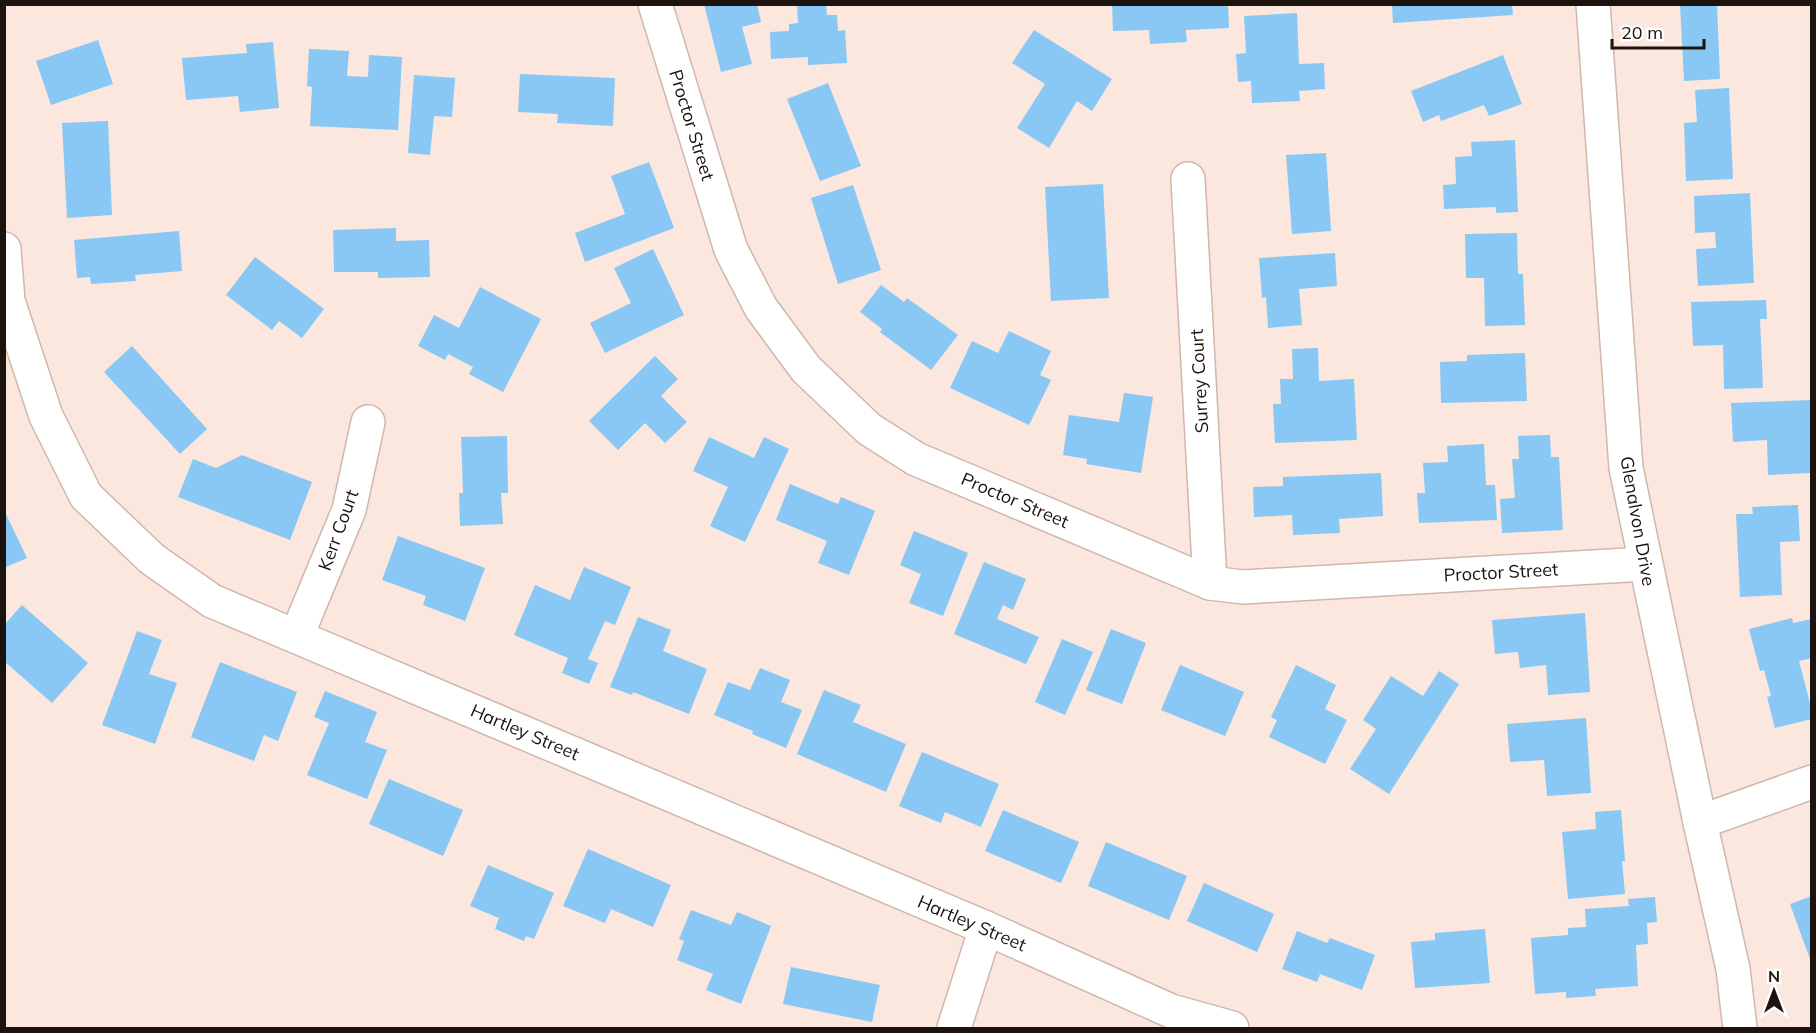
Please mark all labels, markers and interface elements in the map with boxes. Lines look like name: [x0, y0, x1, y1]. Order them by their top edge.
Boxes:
scale bar: [1612, 12, 1704, 50]
text: 20 m: [1621, 21, 1663, 44]
street label: Proctor Street: [664, 67, 720, 183]
street label: Surrey Court: [1185, 328, 1213, 434]
street label: Glenalvon Drive: [1615, 454, 1661, 588]
street label: Proctor Street: [958, 467, 1072, 533]
street label: Kerr Court: [313, 486, 363, 574]
street label: Proctor Street: [1443, 558, 1559, 586]
street label: Hartley Street: [467, 699, 583, 765]
street label: Hartley Street: [914, 890, 1030, 956]
north arrow: [1744, 961, 1804, 1021]
text: N: [1768, 966, 1780, 986]

